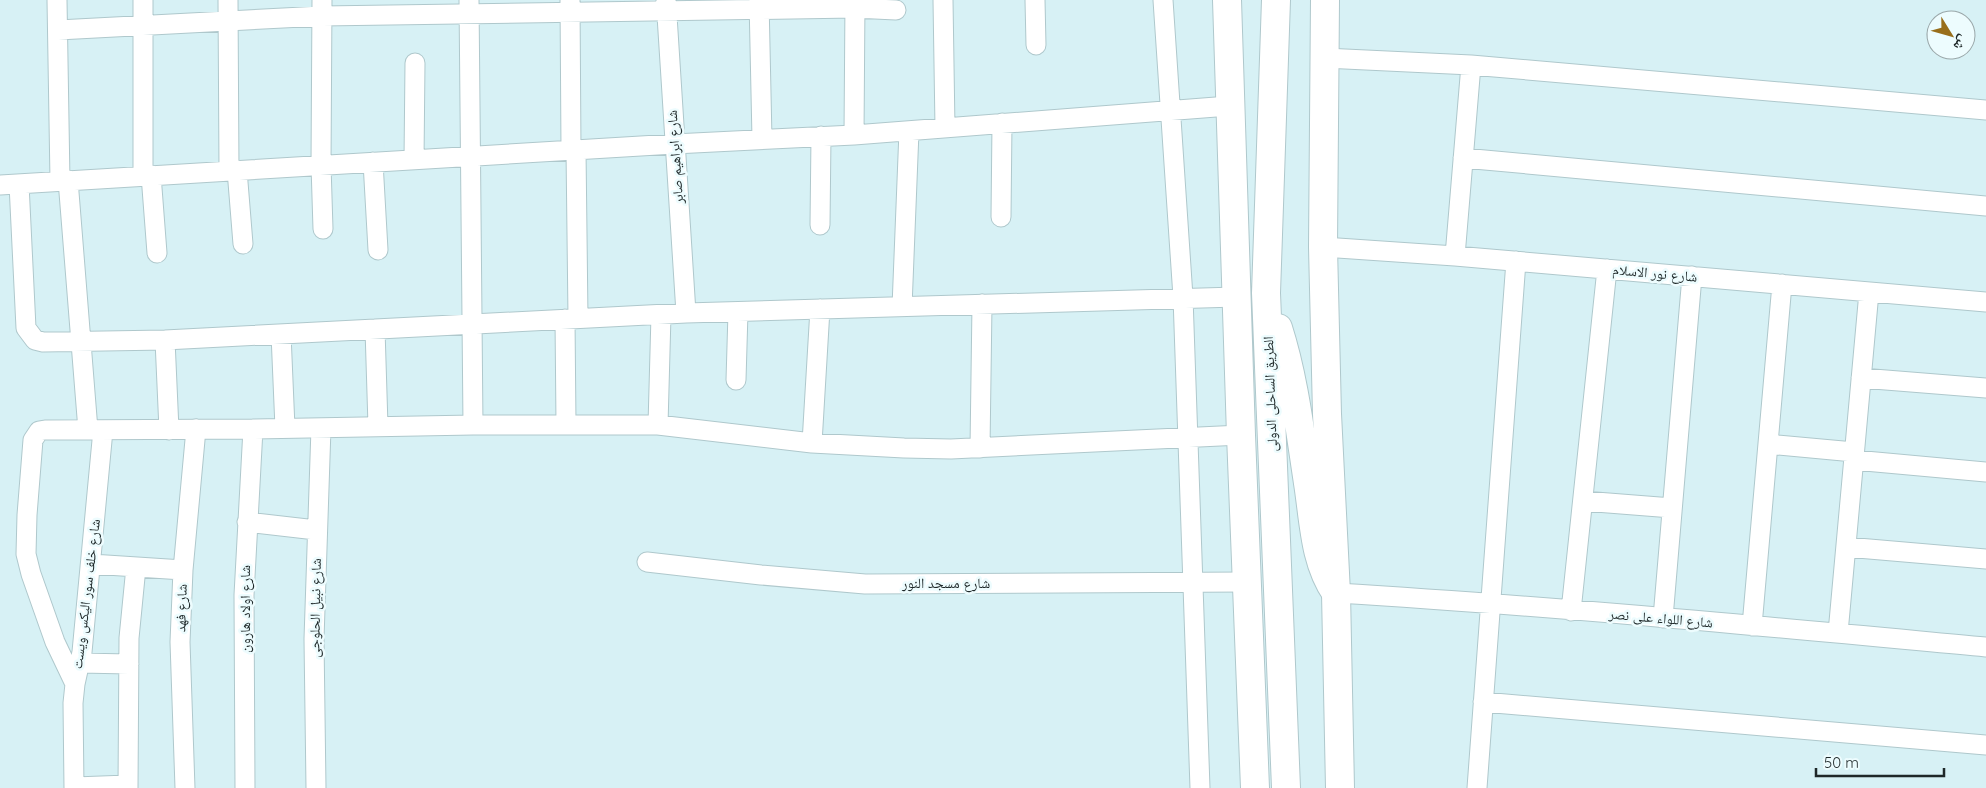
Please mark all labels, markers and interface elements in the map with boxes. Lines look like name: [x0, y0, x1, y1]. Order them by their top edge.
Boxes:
north arrow: [1926, 10, 1976, 60]
text: ش: [1950, 31, 1973, 54]
street label: شارع ابراهيم صابر: [663, 109, 688, 206]
street label: شارع نور الاسلام: [1612, 260, 1698, 287]
street label: الطريق الساحلى الدولى: [1259, 336, 1282, 452]
street label: شارع خلف سور اليكس ويست: [68, 518, 105, 670]
street label: شارع نبيل الحلوجى: [305, 558, 326, 658]
street label: شارع اولاد هارون: [236, 565, 255, 653]
street label: شارع مسجد النور: [901, 574, 990, 593]
street label: شارع فهد: [171, 584, 192, 632]
street label: شارع اللواء على نصر: [1607, 604, 1714, 633]
scale bar: [1816, 746, 1944, 778]
text: 50 m: [1824, 753, 1859, 772]

